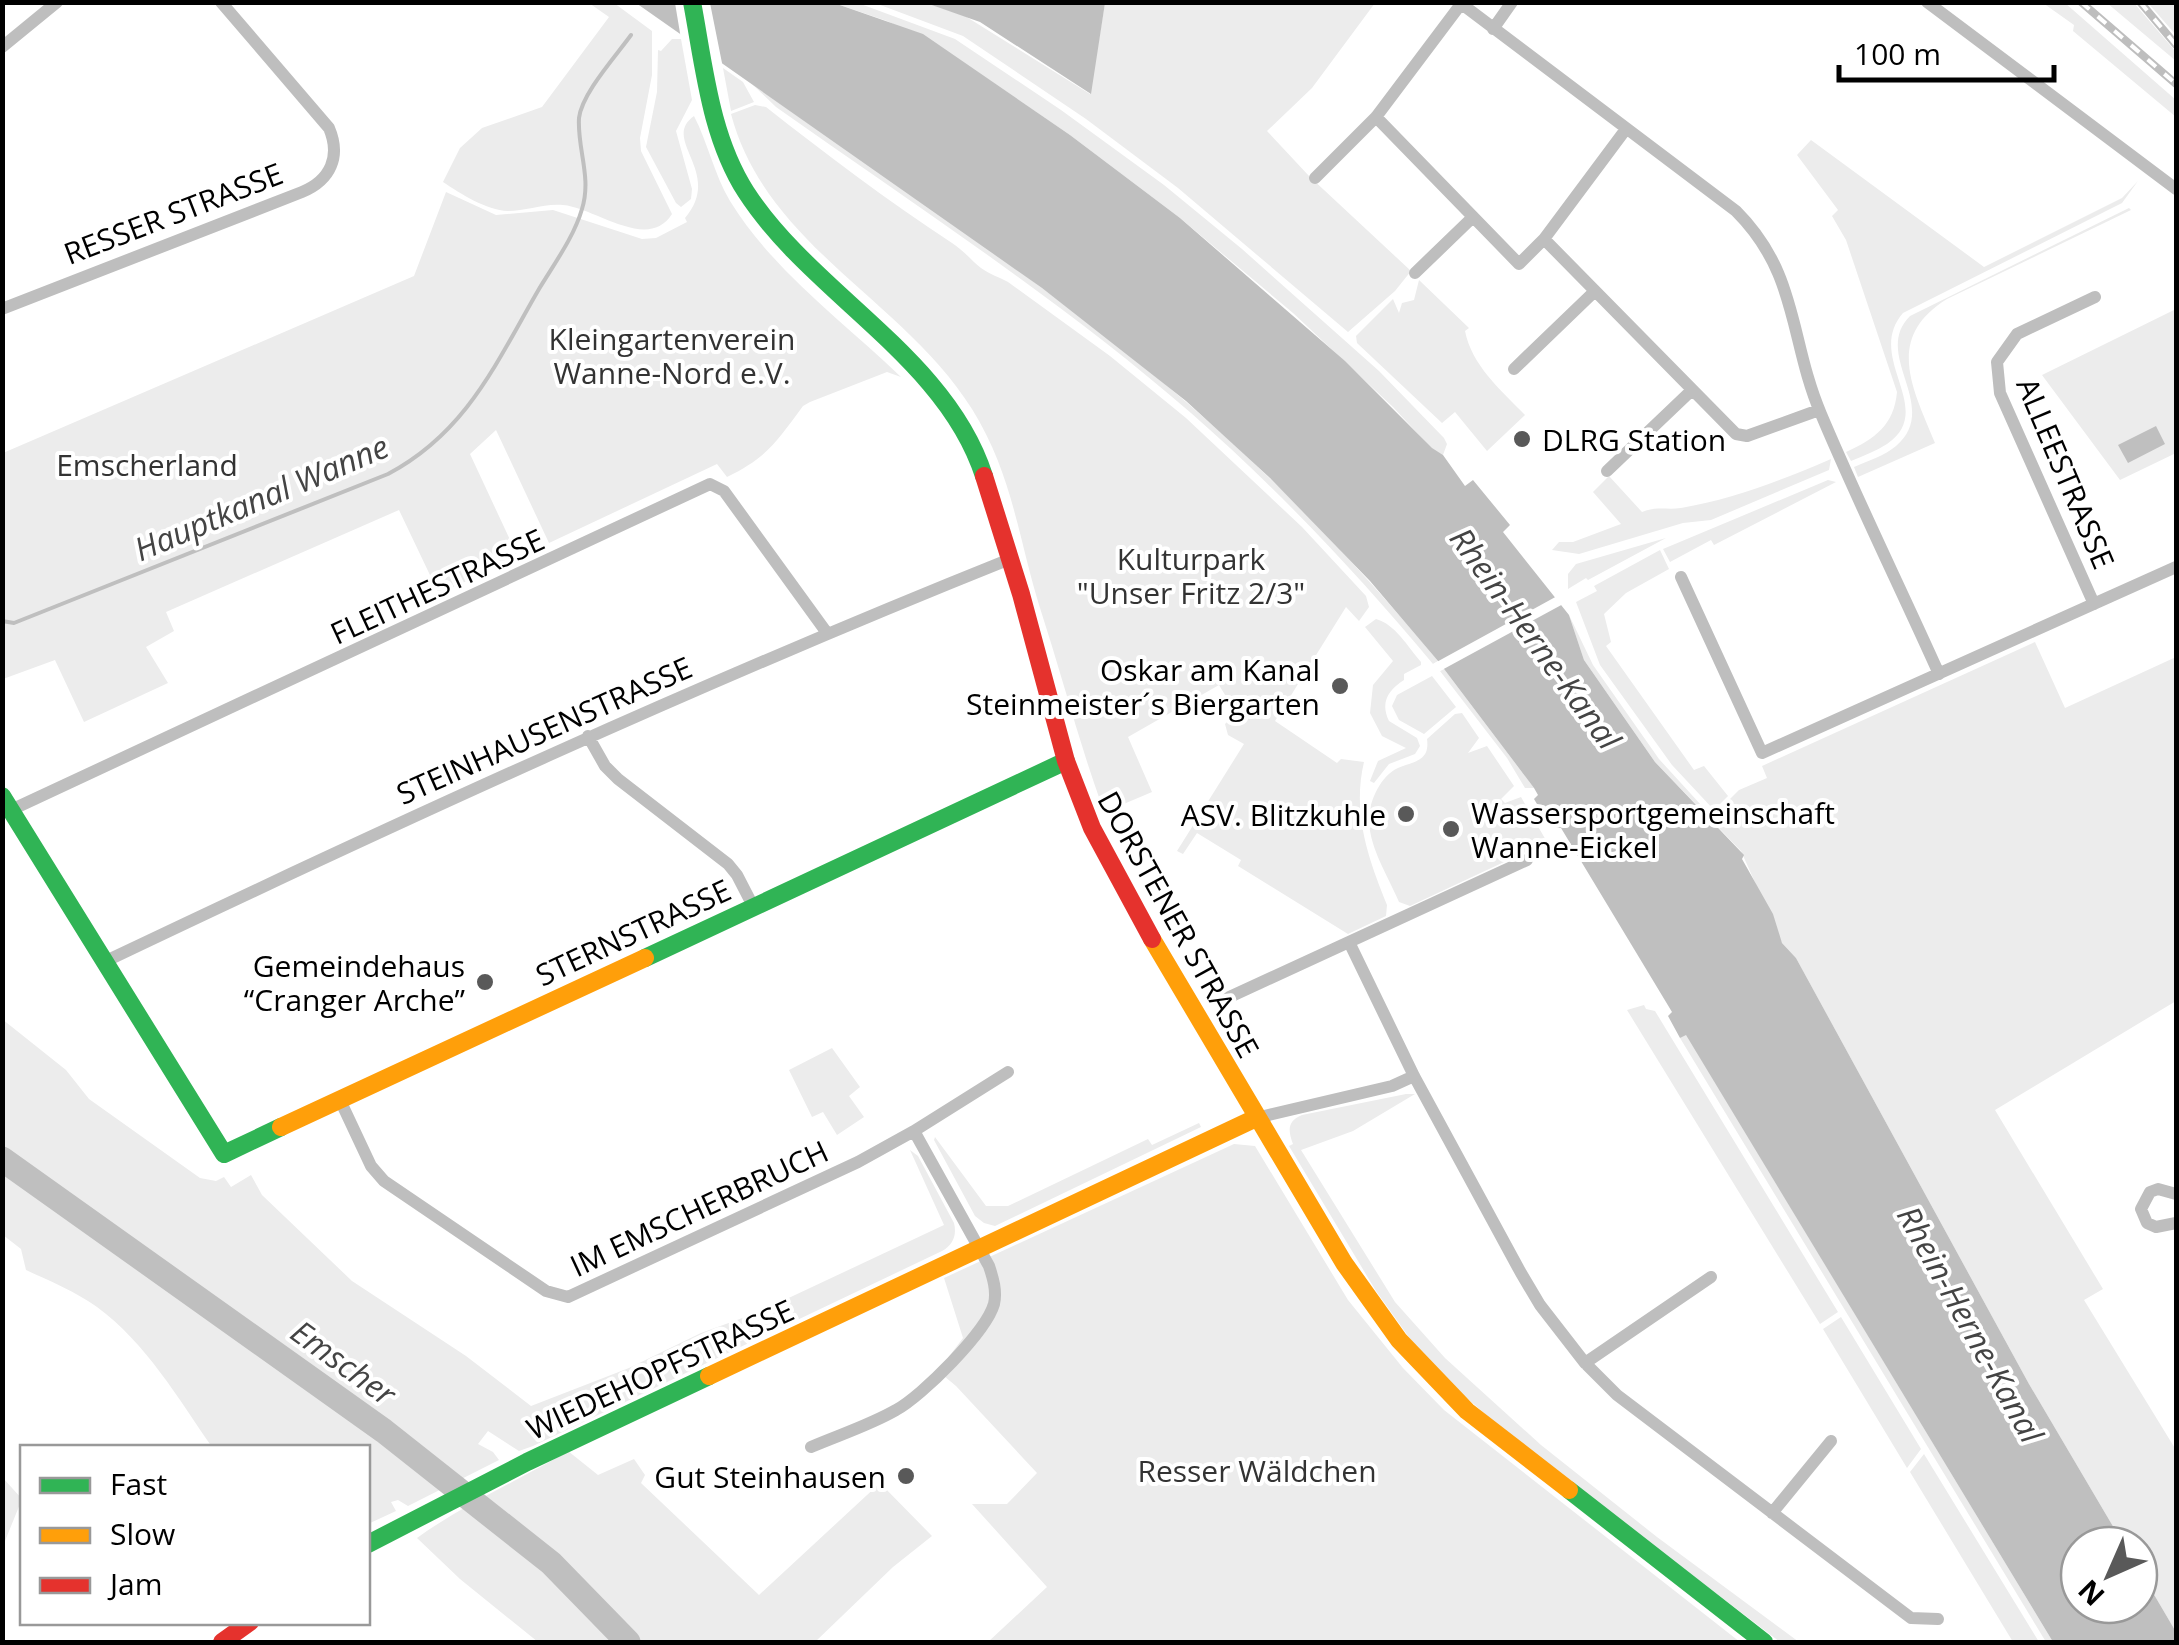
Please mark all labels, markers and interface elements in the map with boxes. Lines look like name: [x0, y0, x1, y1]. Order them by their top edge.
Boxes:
scale bar: [1839, 20, 2054, 82]
text: 100 m: [1854, 33, 1941, 74]
street label: RESSER STRASSE: [58, 152, 288, 274]
park label: Kleingartenverein Wanne-Nord e.V.: [549, 318, 795, 393]
street label: ALLEESTRASSE: [2007, 371, 2125, 575]
place label: DLRG Station: [1542, 419, 1726, 460]
water label: Hauptkanal Wanne: [127, 424, 395, 570]
marker: DLRG Station: [1511, 428, 1533, 450]
park label: Emscherland: [56, 444, 238, 485]
street label: FLEITHESTRASSE: [323, 518, 551, 654]
water label: Rhein-Herne-Kanal: [1441, 518, 1632, 758]
park label: Kulturpark "Unser Fritz 2/3": [1077, 538, 1305, 613]
street label: STEINHAUSENSTRASSE: [390, 646, 698, 814]
place label: Oskar am Kanal Steinmeister´s Biergarten: [966, 649, 1320, 724]
marker: Oskar am Kanal Steinmeister´s Biergarten: [1329, 675, 1351, 697]
street label: DORSTENER STRASSE: [1089, 783, 1269, 1065]
place label: Wassersportgemeinschaft Wanne-Eickel: [1471, 792, 1835, 867]
place label: ASV. Blitzkuhle: [1181, 794, 1386, 835]
marker: ASV. Blitzkuhle: [1395, 803, 1417, 825]
marker: Wassersportgemeinschaft Wanne-Eickel: [1440, 818, 1462, 840]
street label: STERNSTRASSE: [529, 869, 737, 995]
place label: Gemeindehaus “Cranger Arche”: [244, 945, 466, 1020]
marker: Gemeindehaus “Cranger Arche”: [474, 971, 496, 993]
street label: IM EMSCHERBRUCH: [563, 1130, 835, 1286]
water label: Rhein-Herne-Kanal: [1888, 1198, 2054, 1451]
street label: WIEDEHOPFSTRASSE: [520, 1289, 800, 1449]
water label: Emscher: [283, 1309, 406, 1415]
legend: [20, 1445, 370, 1625]
park label: Resser Wäldchen: [1137, 1450, 1377, 1491]
place label: Gut Steinhausen: [654, 1456, 886, 1497]
text: Fast: [110, 1463, 167, 1504]
marker: Gut Steinhausen: [895, 1465, 917, 1487]
text: Slow: [110, 1513, 175, 1554]
north arrow: [2059, 1525, 2159, 1625]
text: Jam: [107, 1563, 163, 1604]
text: N: [2069, 1572, 2112, 1615]

